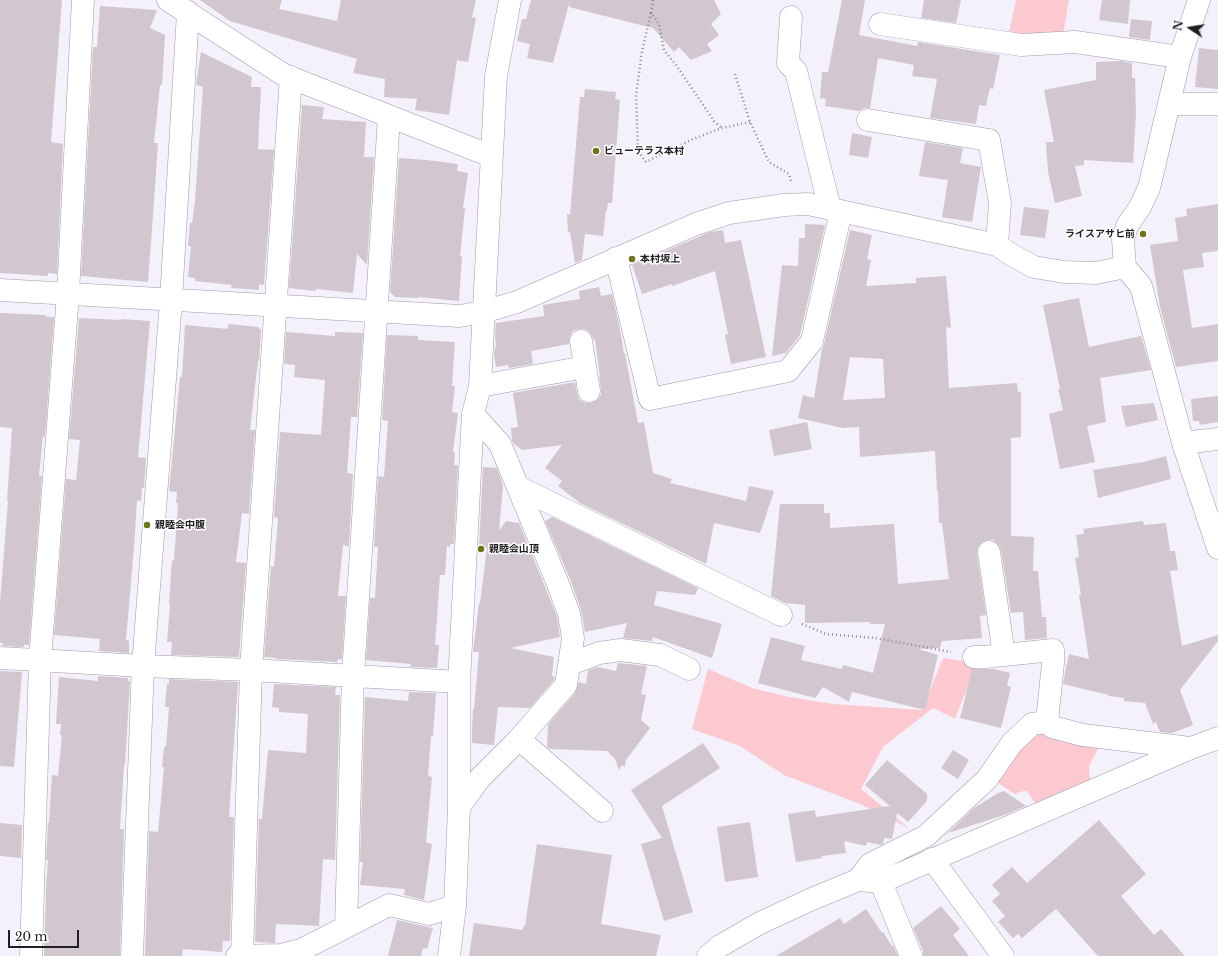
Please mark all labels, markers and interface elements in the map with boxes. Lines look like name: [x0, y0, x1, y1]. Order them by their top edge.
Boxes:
north arrow: [1170, 8, 1210, 48]
text: N: [1170, 19, 1186, 32]
place label: ビューテラス本村: [604, 145, 684, 157]
marker: ビューテラス本村: [591, 146, 601, 156]
place label: ライスアサヒ前: [1065, 228, 1135, 240]
marker: ライスアサヒ前: [1138, 229, 1148, 239]
place label: 本村坂上: [640, 253, 680, 265]
marker: 本村坂上: [627, 254, 637, 264]
place label: 親睦会中腹: [155, 519, 205, 531]
marker: 親睦会中腹: [142, 520, 152, 530]
place label: 親睦会山頂: [489, 543, 539, 555]
marker: 親睦会山頂: [476, 544, 486, 554]
scale bar: [10, 922, 81, 948]
text: 20 m: [15, 929, 47, 944]

